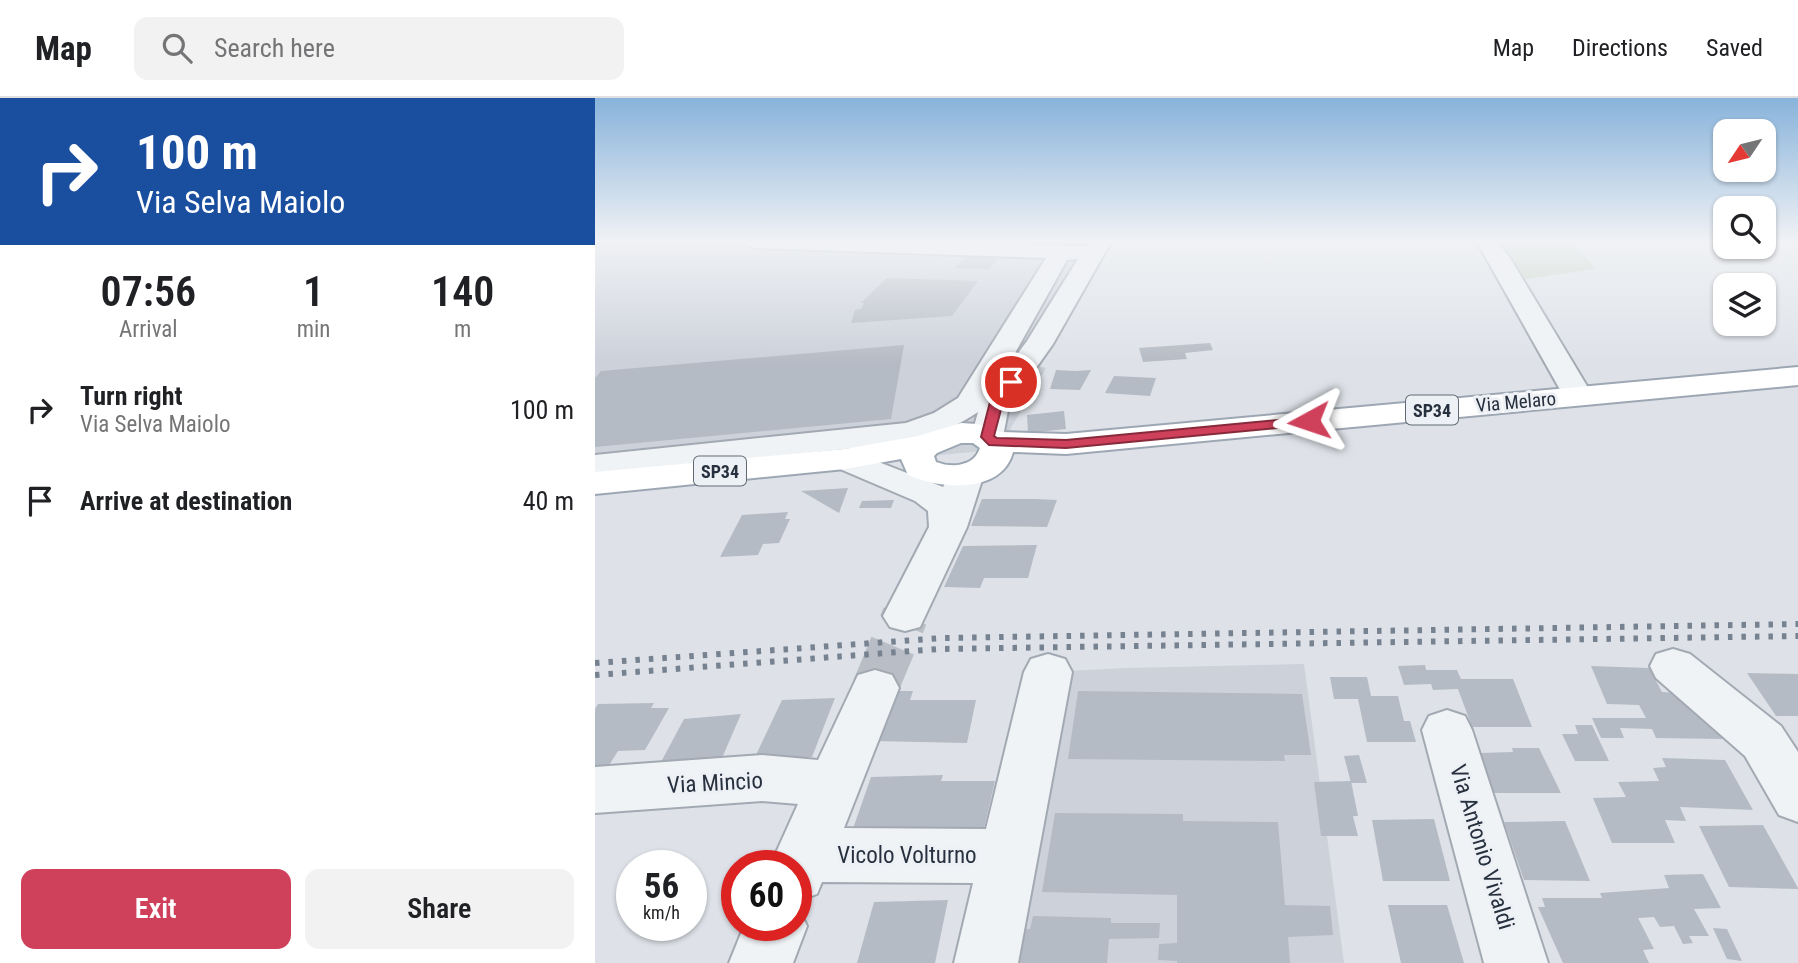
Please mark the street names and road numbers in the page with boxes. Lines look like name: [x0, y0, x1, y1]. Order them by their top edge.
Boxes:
street label: Via Melaro: [1475, 387, 1557, 417]
road number: SP34: [1406, 396, 1458, 424]
road number: SP34: [694, 456, 746, 486]
street label: Via Antonio Vivaldi: [1444, 761, 1520, 933]
street label: Via Mincio: [666, 767, 764, 799]
street label: Vicolo Volturno: [837, 842, 977, 869]

